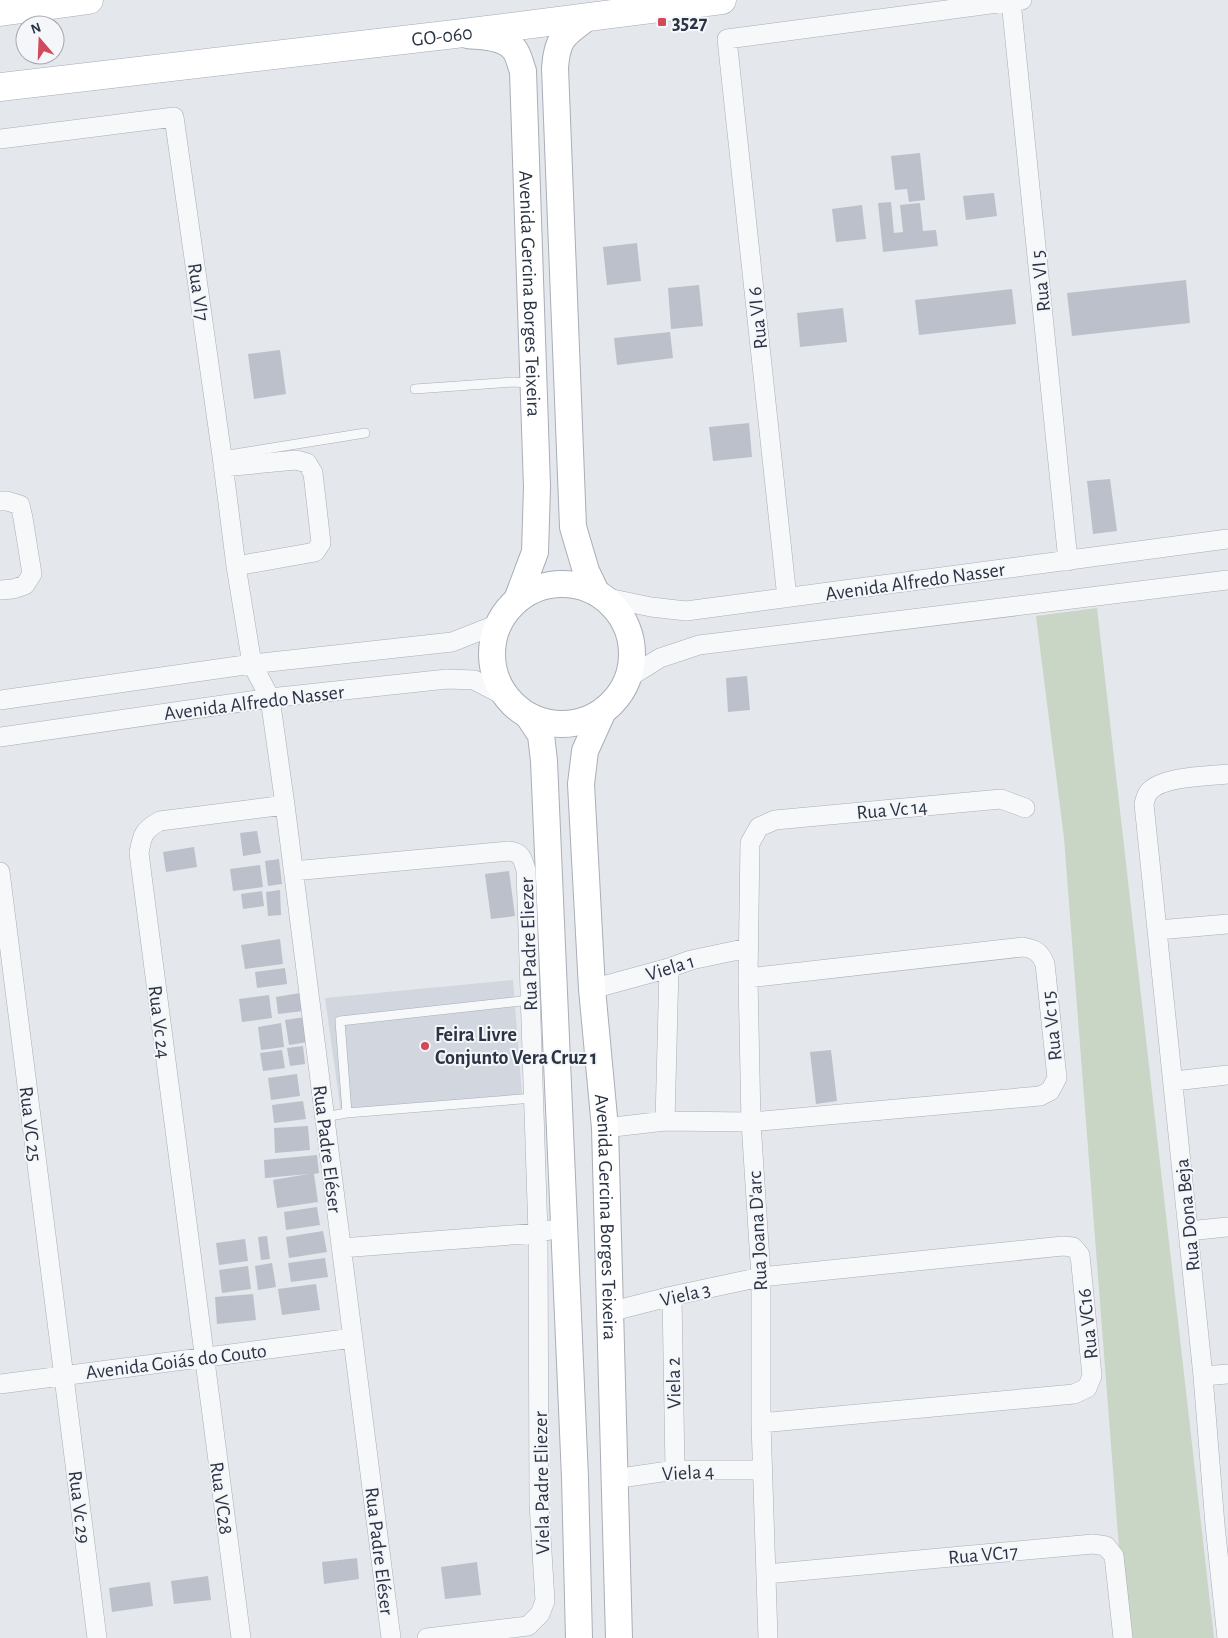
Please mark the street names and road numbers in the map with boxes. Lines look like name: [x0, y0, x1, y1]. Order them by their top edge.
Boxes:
street label: GO-060: [410, 23, 474, 50]
street label: Avenida Gercina Borges Teixeira: [515, 170, 544, 417]
street label: Rua VI 5: [1028, 249, 1054, 313]
street label: Rua VI7: [184, 262, 212, 322]
street label: Rua VI 6: [745, 286, 771, 350]
street label: Avenida Alfredo Nasser: [824, 559, 1007, 605]
street label: Avenida Alfredo Nasser: [163, 682, 346, 724]
street label: Rua Vc 14: [856, 797, 928, 823]
street label: Rua Padre Eliezer: [517, 876, 541, 1011]
street label: Viela 1: [644, 951, 697, 985]
street label: Rua Vc 24: [145, 984, 173, 1060]
street label: Rua Vc 15: [1038, 990, 1066, 1062]
street label: Rua Padre Eléser: [309, 1084, 345, 1215]
street label: Rua VC 25: [15, 1085, 45, 1163]
street label: Avenida Gercina Borges Teixeira: [591, 1093, 620, 1340]
street label: Rua Dona Beja: [1172, 1158, 1204, 1272]
street label: Rua Joana D'arc: [745, 1170, 771, 1291]
street label: Viela 3: [658, 1279, 712, 1310]
street label: Rua VC16: [1074, 1287, 1102, 1360]
street label: Avenida Goiás do Couto: [84, 1341, 268, 1383]
street label: Viela 2: [664, 1357, 684, 1409]
street label: Viela Padre Eliezer: [531, 1411, 553, 1555]
street label: Rua VC28: [206, 1460, 236, 1536]
street label: Viela 4: [661, 1462, 715, 1484]
street label: Rua Vc 29: [65, 1470, 93, 1545]
street label: Rua Padre Eléser: [361, 1486, 397, 1617]
street label: Rua VC17: [947, 1542, 1019, 1568]

